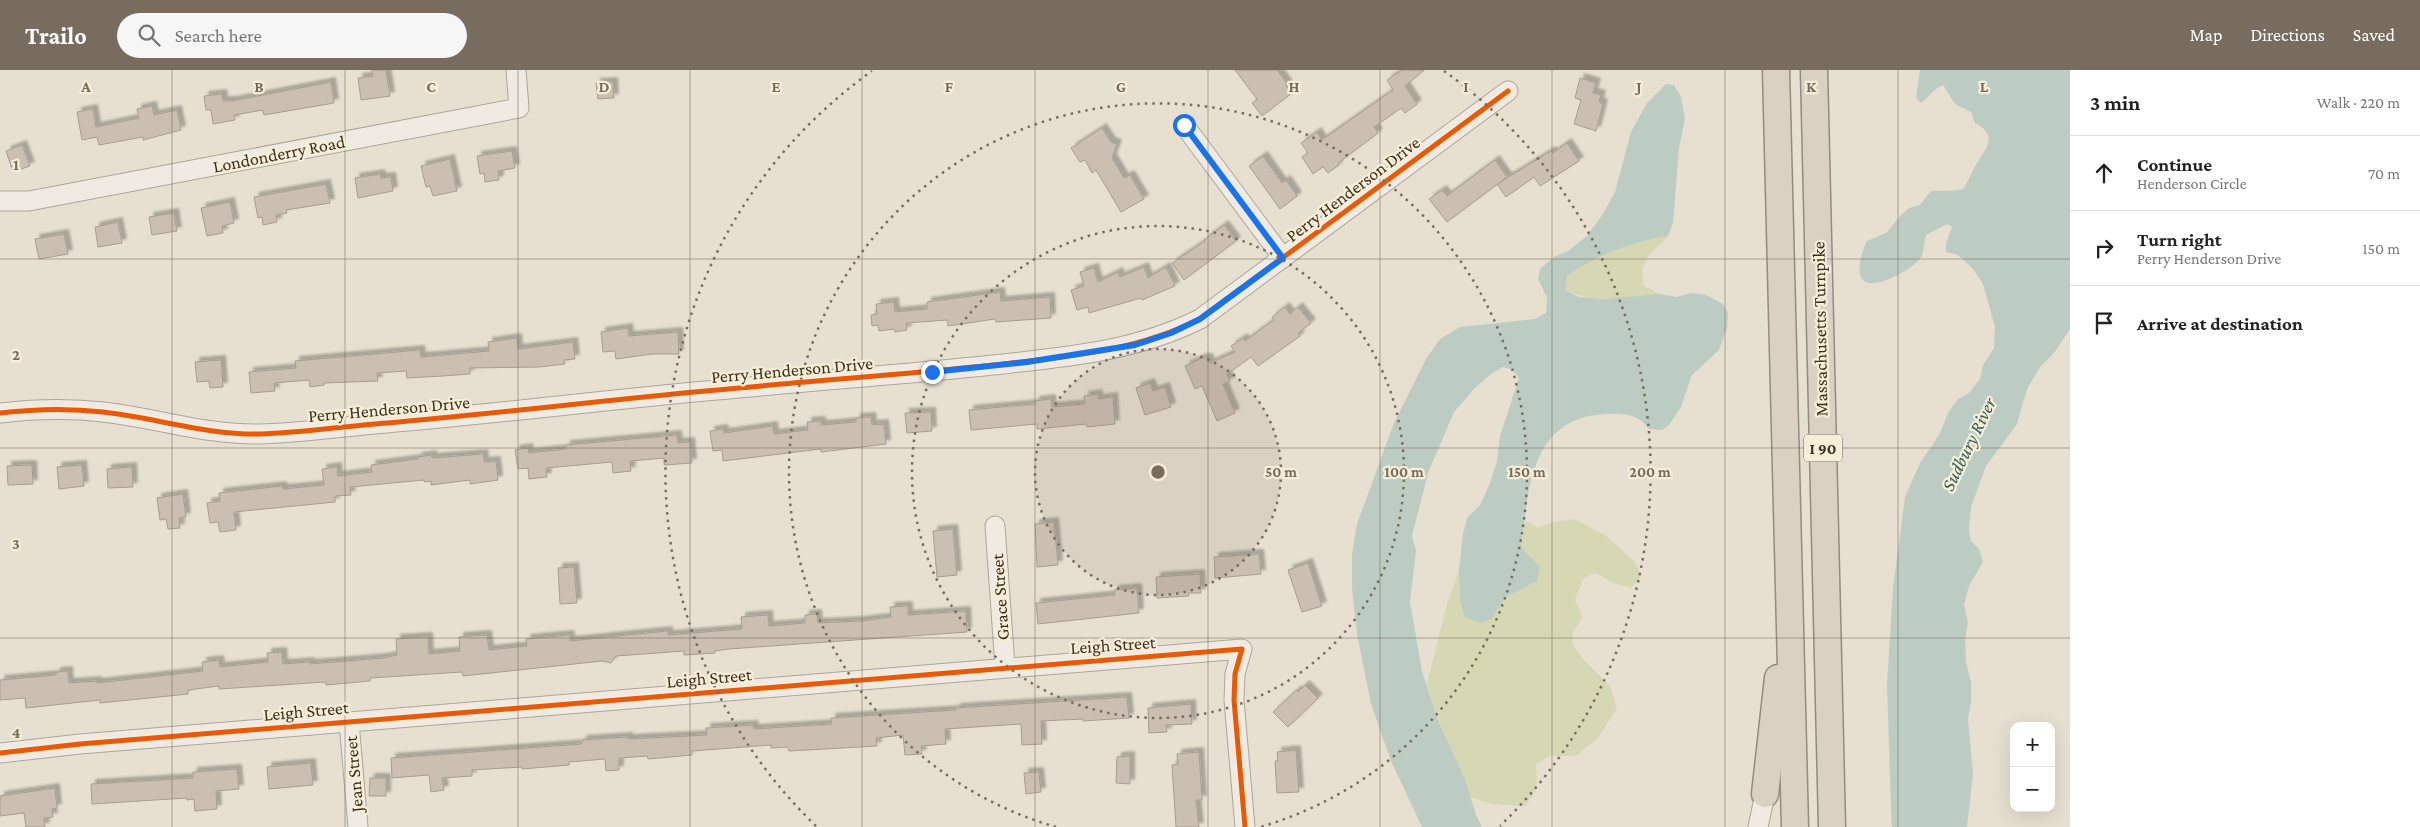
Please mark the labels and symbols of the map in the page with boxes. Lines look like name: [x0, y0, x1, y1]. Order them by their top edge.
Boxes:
text: A: [80, 78, 91, 95]
text: B: [254, 78, 264, 95]
text: C: [426, 78, 436, 95]
text: D: [598, 78, 610, 95]
text: E: [771, 78, 781, 95]
text: F: [945, 78, 954, 95]
text: G: [1116, 78, 1126, 95]
text: H: [1289, 78, 1300, 95]
text: I: [1463, 78, 1469, 95]
text: J: [1634, 78, 1642, 95]
text: K: [1806, 78, 1817, 95]
text: L: [1980, 78, 1989, 95]
route start: [1173, 114, 1196, 137]
street label: Londonderry Road: [211, 131, 347, 177]
street label: Perry Henderson Drive: [1282, 132, 1424, 246]
text: 1: [13, 156, 19, 173]
street label: Massachusetts Turnpike: [1808, 241, 1832, 417]
text: 2: [12, 346, 20, 363]
street label: Perry Henderson Drive: [710, 353, 874, 387]
route end: [921, 361, 944, 384]
street label: Perry Henderson Drive: [307, 392, 471, 426]
water label: Sudbury River: [1937, 393, 2001, 494]
road number: I 90: [1804, 434, 1842, 462]
centre of rings: [1149, 463, 1167, 481]
text: 50 m: [1265, 464, 1297, 480]
text: 100 m: [1384, 464, 1424, 480]
text: 150 m: [1508, 464, 1546, 480]
text: 200 m: [1629, 464, 1671, 480]
text: 3: [12, 535, 20, 552]
street label: Grace Street: [987, 552, 1013, 641]
street label: Leigh Street: [1070, 632, 1157, 658]
street label: Leigh Street: [666, 664, 753, 692]
street label: Leigh Street: [263, 697, 350, 725]
text: 4: [12, 724, 21, 741]
street label: Jean Street: [341, 734, 367, 815]

